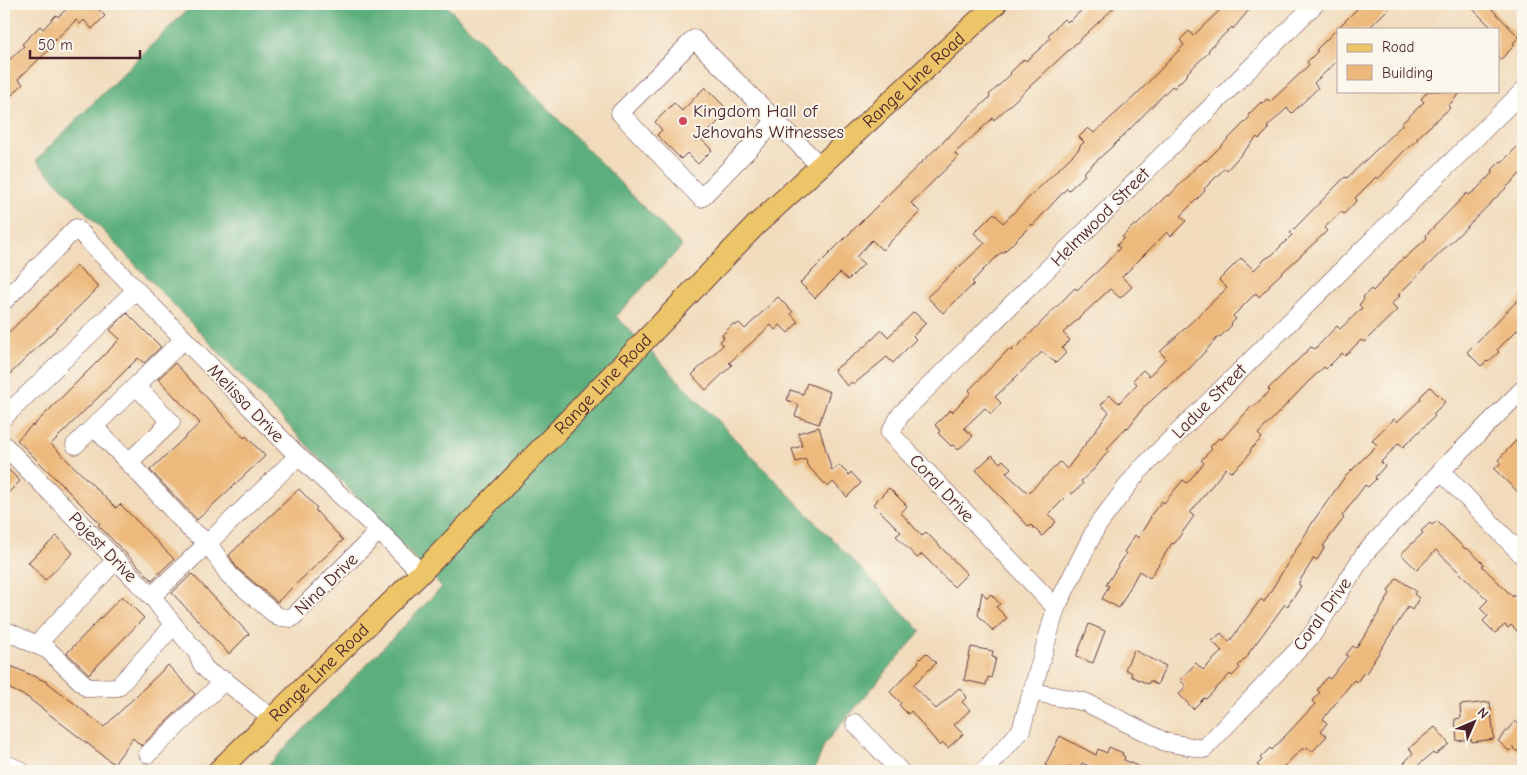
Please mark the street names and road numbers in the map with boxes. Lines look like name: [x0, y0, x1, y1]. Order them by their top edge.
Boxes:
street label: Range Line Road: [859, 28, 969, 132]
street label: Helmwood Street: [1047, 163, 1155, 271]
street label: Range Line Road: [550, 330, 656, 439]
street label: Ladue Street: [1168, 359, 1252, 443]
street label: Melissa Drive: [203, 360, 288, 447]
street label: Coral Drive: [905, 450, 978, 527]
street label: Pojest Drive: [64, 508, 141, 587]
street label: Nina Drive: [290, 549, 362, 620]
street label: Coral Drive: [1289, 574, 1356, 655]
street label: Range Line Road: [265, 620, 374, 726]

